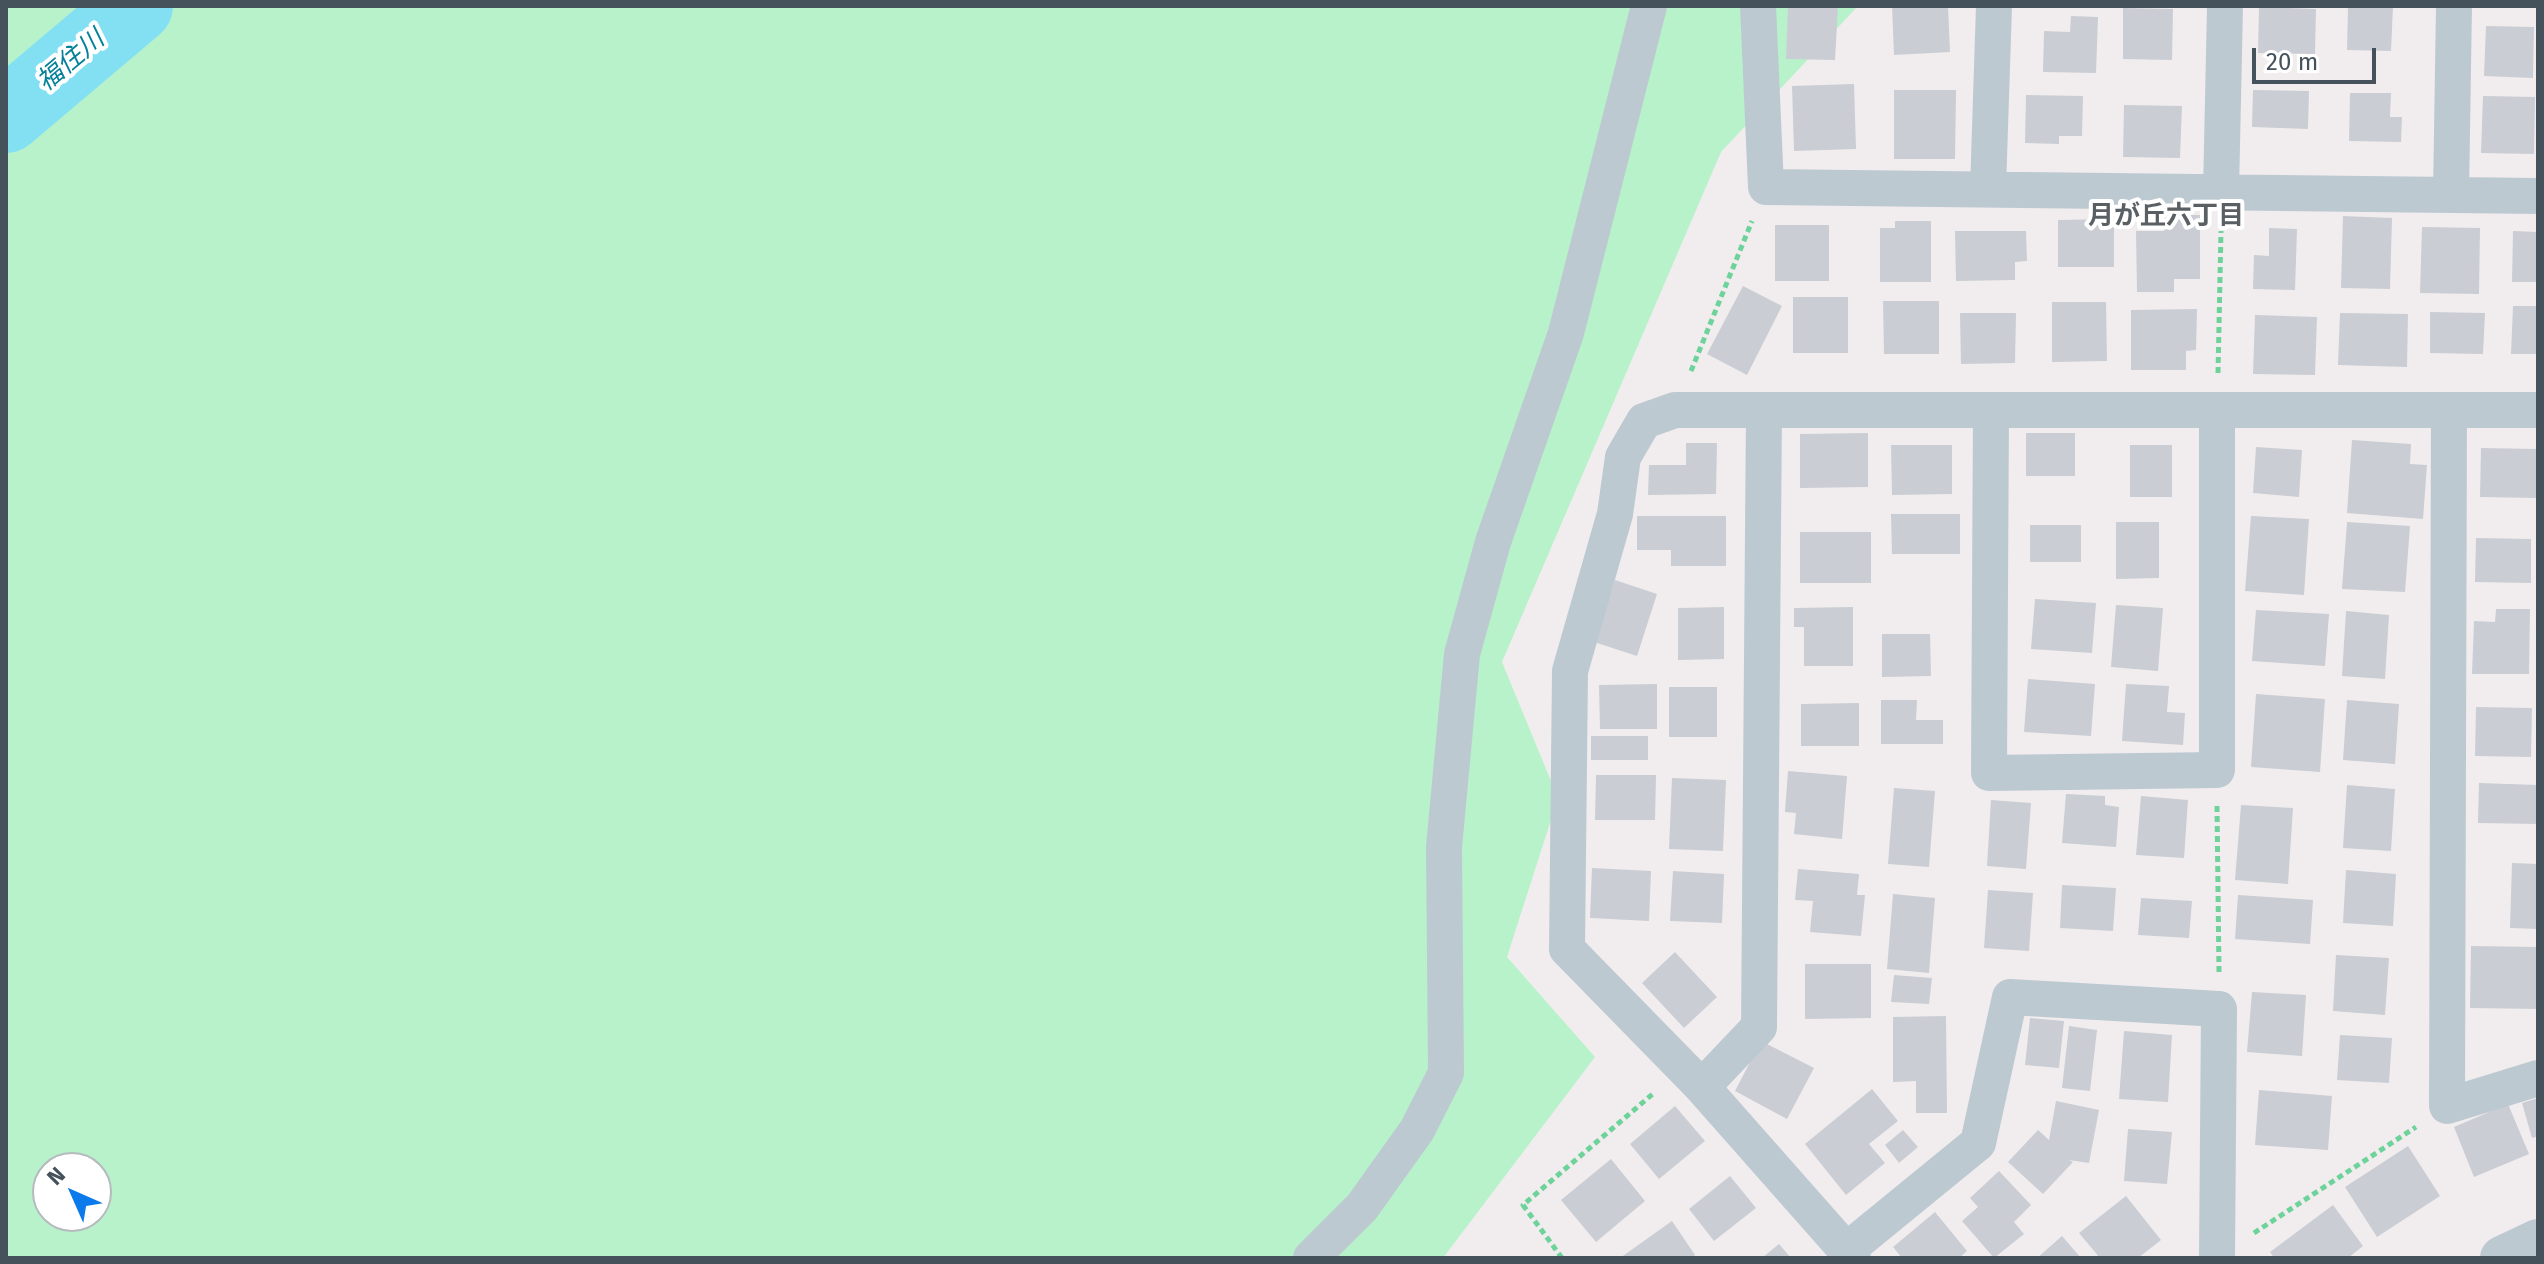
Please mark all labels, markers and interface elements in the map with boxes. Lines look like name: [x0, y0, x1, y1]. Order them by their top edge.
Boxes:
water label: 福住川: [31, 24, 111, 98]
scale bar: [2256, 32, 2380, 82]
text: 20 m: [2266, 48, 2318, 76]
district label: 月が丘六丁目: [2088, 201, 2244, 233]
north arrow: [32, 1152, 112, 1232]
text: N: [41, 1161, 71, 1191]

